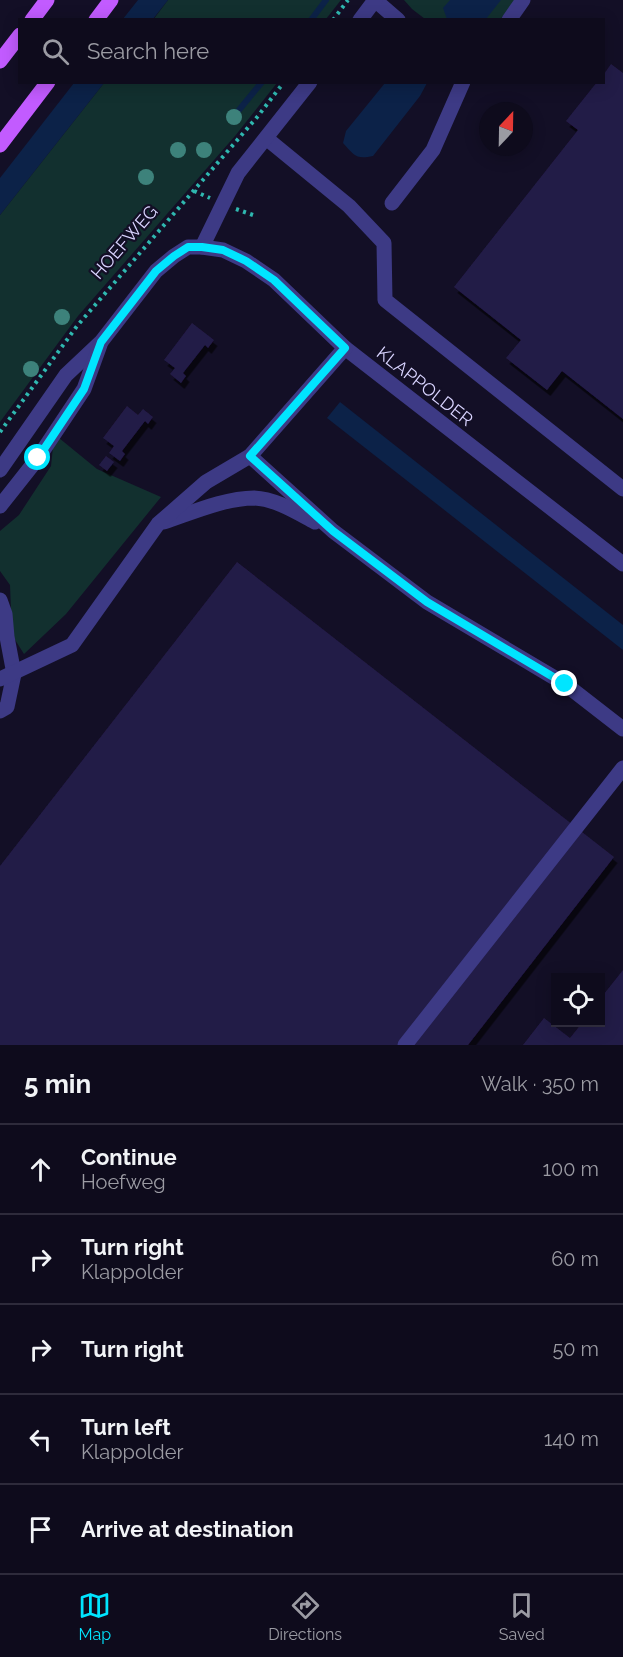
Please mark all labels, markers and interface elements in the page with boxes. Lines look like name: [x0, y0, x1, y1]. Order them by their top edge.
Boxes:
search box: [18, 18, 605, 84]
icon: search: [39, 35, 72, 68]
text: Search here: [87, 38, 209, 64]
north arrow: [479, 102, 533, 156]
street label: HOEFWEG: [86, 201, 162, 283]
street label: KLAPPOLDER: [373, 342, 477, 430]
route start: [24, 444, 50, 470]
route end: [551, 670, 577, 696]
map controls: [551, 973, 605, 1027]
button: locate: [551, 973, 605, 1027]
text: 5 min: [24, 1069, 91, 1099]
text: Walk · 350 m: [481, 1072, 599, 1096]
text: Continue: [81, 1144, 177, 1170]
icon: ahead: [24, 1153, 57, 1186]
text: 100 m: [542, 1157, 599, 1181]
text: Hoefweg: [81, 1170, 166, 1194]
text: Turn right: [81, 1234, 184, 1260]
icon: right: [24, 1243, 57, 1276]
text: 60 m: [551, 1247, 599, 1271]
text: Klappolder: [81, 1260, 183, 1284]
icon: right: [24, 1333, 57, 1366]
text: Turn right: [81, 1336, 184, 1362]
text: 50 m: [552, 1337, 599, 1361]
text: Turn left: [81, 1414, 171, 1440]
icon: left: [24, 1423, 57, 1456]
text: 140 m: [544, 1427, 599, 1451]
text: Klappolder: [81, 1440, 183, 1464]
icon: arrive: [24, 1513, 57, 1546]
text: Arrive at destination: [81, 1516, 294, 1542]
tab: Map: [78, 1589, 111, 1644]
tab: Directions: [268, 1589, 342, 1644]
tab: Saved: [499, 1589, 545, 1644]

